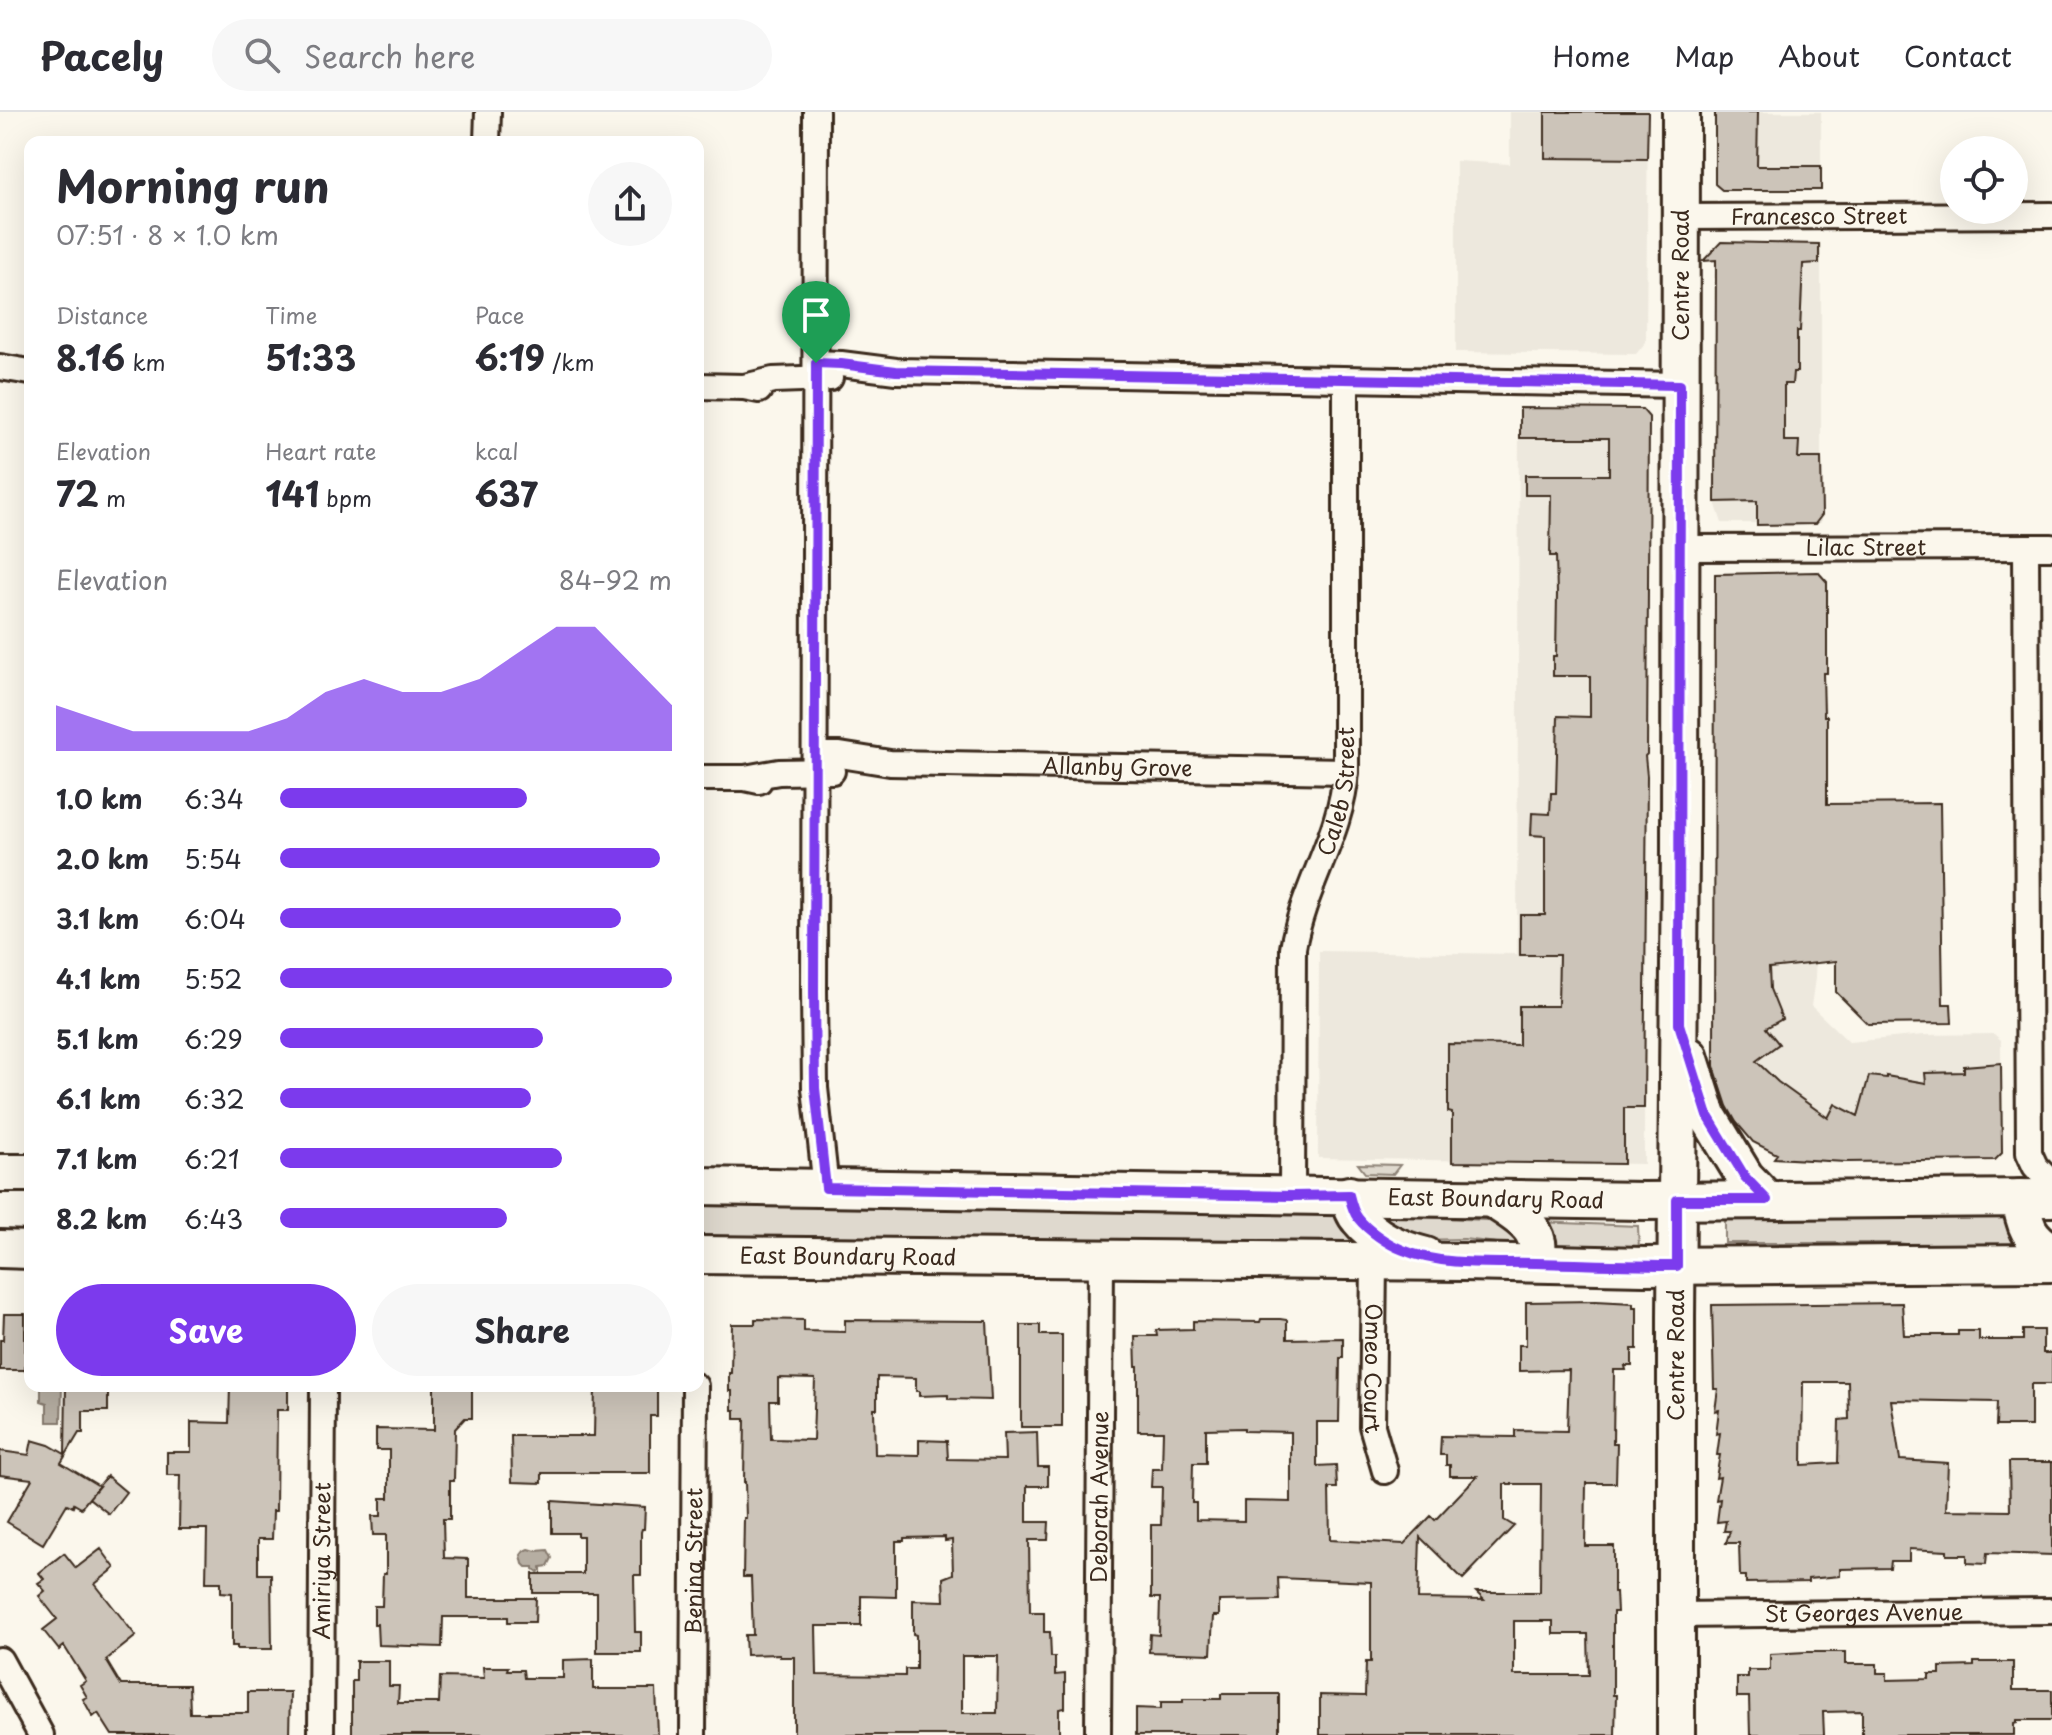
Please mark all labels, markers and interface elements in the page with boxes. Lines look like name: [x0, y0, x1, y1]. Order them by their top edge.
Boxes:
search box: [212, 19, 772, 91]
text: Pacely: [40, 27, 164, 84]
icon: search: [240, 33, 284, 77]
text: Search here: [304, 33, 476, 78]
text: Home: [1552, 34, 1630, 77]
text: Map: [1674, 34, 1734, 77]
text: About: [1778, 34, 1860, 77]
text: Contact: [1904, 34, 2012, 77]
map controls: [1940, 136, 2028, 224]
button: locate: [1940, 136, 2028, 224]
text: Morning run: [56, 152, 330, 218]
button: share: [588, 162, 672, 246]
street label: Francesco Street: [1731, 198, 1907, 232]
street label: Centre Road: [1663, 209, 1696, 341]
text: 07:51 · 8 × 1.0 km: [56, 215, 279, 254]
pin: [782, 281, 850, 363]
icon: arrive: [794, 293, 838, 337]
text: Distance: [56, 298, 148, 331]
text: Time: [265, 298, 317, 331]
text: Pace: [475, 298, 524, 331]
text: 8.16: [56, 331, 125, 383]
text: 51:33: [265, 331, 356, 383]
text: 6:19: [475, 331, 545, 383]
text: km: [125, 345, 165, 378]
text: /km: [545, 345, 594, 378]
text: Elevation: [56, 434, 151, 467]
text: Heart rate: [265, 434, 376, 467]
text: kcal: [475, 434, 519, 467]
text: 72: [56, 467, 99, 519]
text: 141: [265, 467, 319, 519]
text: 637: [475, 467, 538, 519]
text: m: [99, 481, 126, 514]
text: bpm: [319, 481, 372, 514]
street label: Lilac Street: [1806, 529, 1926, 563]
text: Elevation: [56, 560, 168, 599]
text: 84–92 m: [559, 560, 672, 599]
street label: Caleb Street: [1307, 727, 1361, 860]
street label: Allanby Grove: [1042, 748, 1193, 783]
text: 1.0 km: [56, 779, 143, 818]
text: 6:34: [184, 779, 244, 818]
text: 2.0 km: [56, 839, 149, 878]
text: 5:54: [184, 839, 242, 878]
text: 3.1 km: [56, 899, 139, 938]
text: 6:04: [184, 899, 246, 938]
text: 4.1 km: [56, 959, 141, 998]
text: 5:52: [184, 959, 242, 998]
text: 5.1 km: [56, 1019, 139, 1058]
text: 6:29: [184, 1019, 243, 1058]
text: 6.1 km: [56, 1079, 141, 1118]
text: 6:32: [184, 1079, 245, 1118]
text: 7.1 km: [56, 1139, 137, 1178]
text: 6:21: [184, 1139, 240, 1178]
street label: East Boundary Road: [1387, 1179, 1605, 1215]
text: 8.2 km: [56, 1199, 147, 1238]
text: 6:43: [184, 1199, 243, 1238]
street label: East Boundary Road: [739, 1237, 957, 1272]
button: Save: [56, 1284, 356, 1376]
button: Share: [372, 1284, 672, 1376]
street label: Centre Road: [1658, 1289, 1691, 1421]
street label: Omeo Court: [1357, 1303, 1391, 1437]
street label: Deborah Avenue: [1081, 1411, 1115, 1583]
street label: Amiriya Street: [304, 1482, 337, 1640]
street label: Benina Street: [676, 1488, 709, 1634]
street label: St Georges Avenue: [1764, 1594, 1964, 1629]

